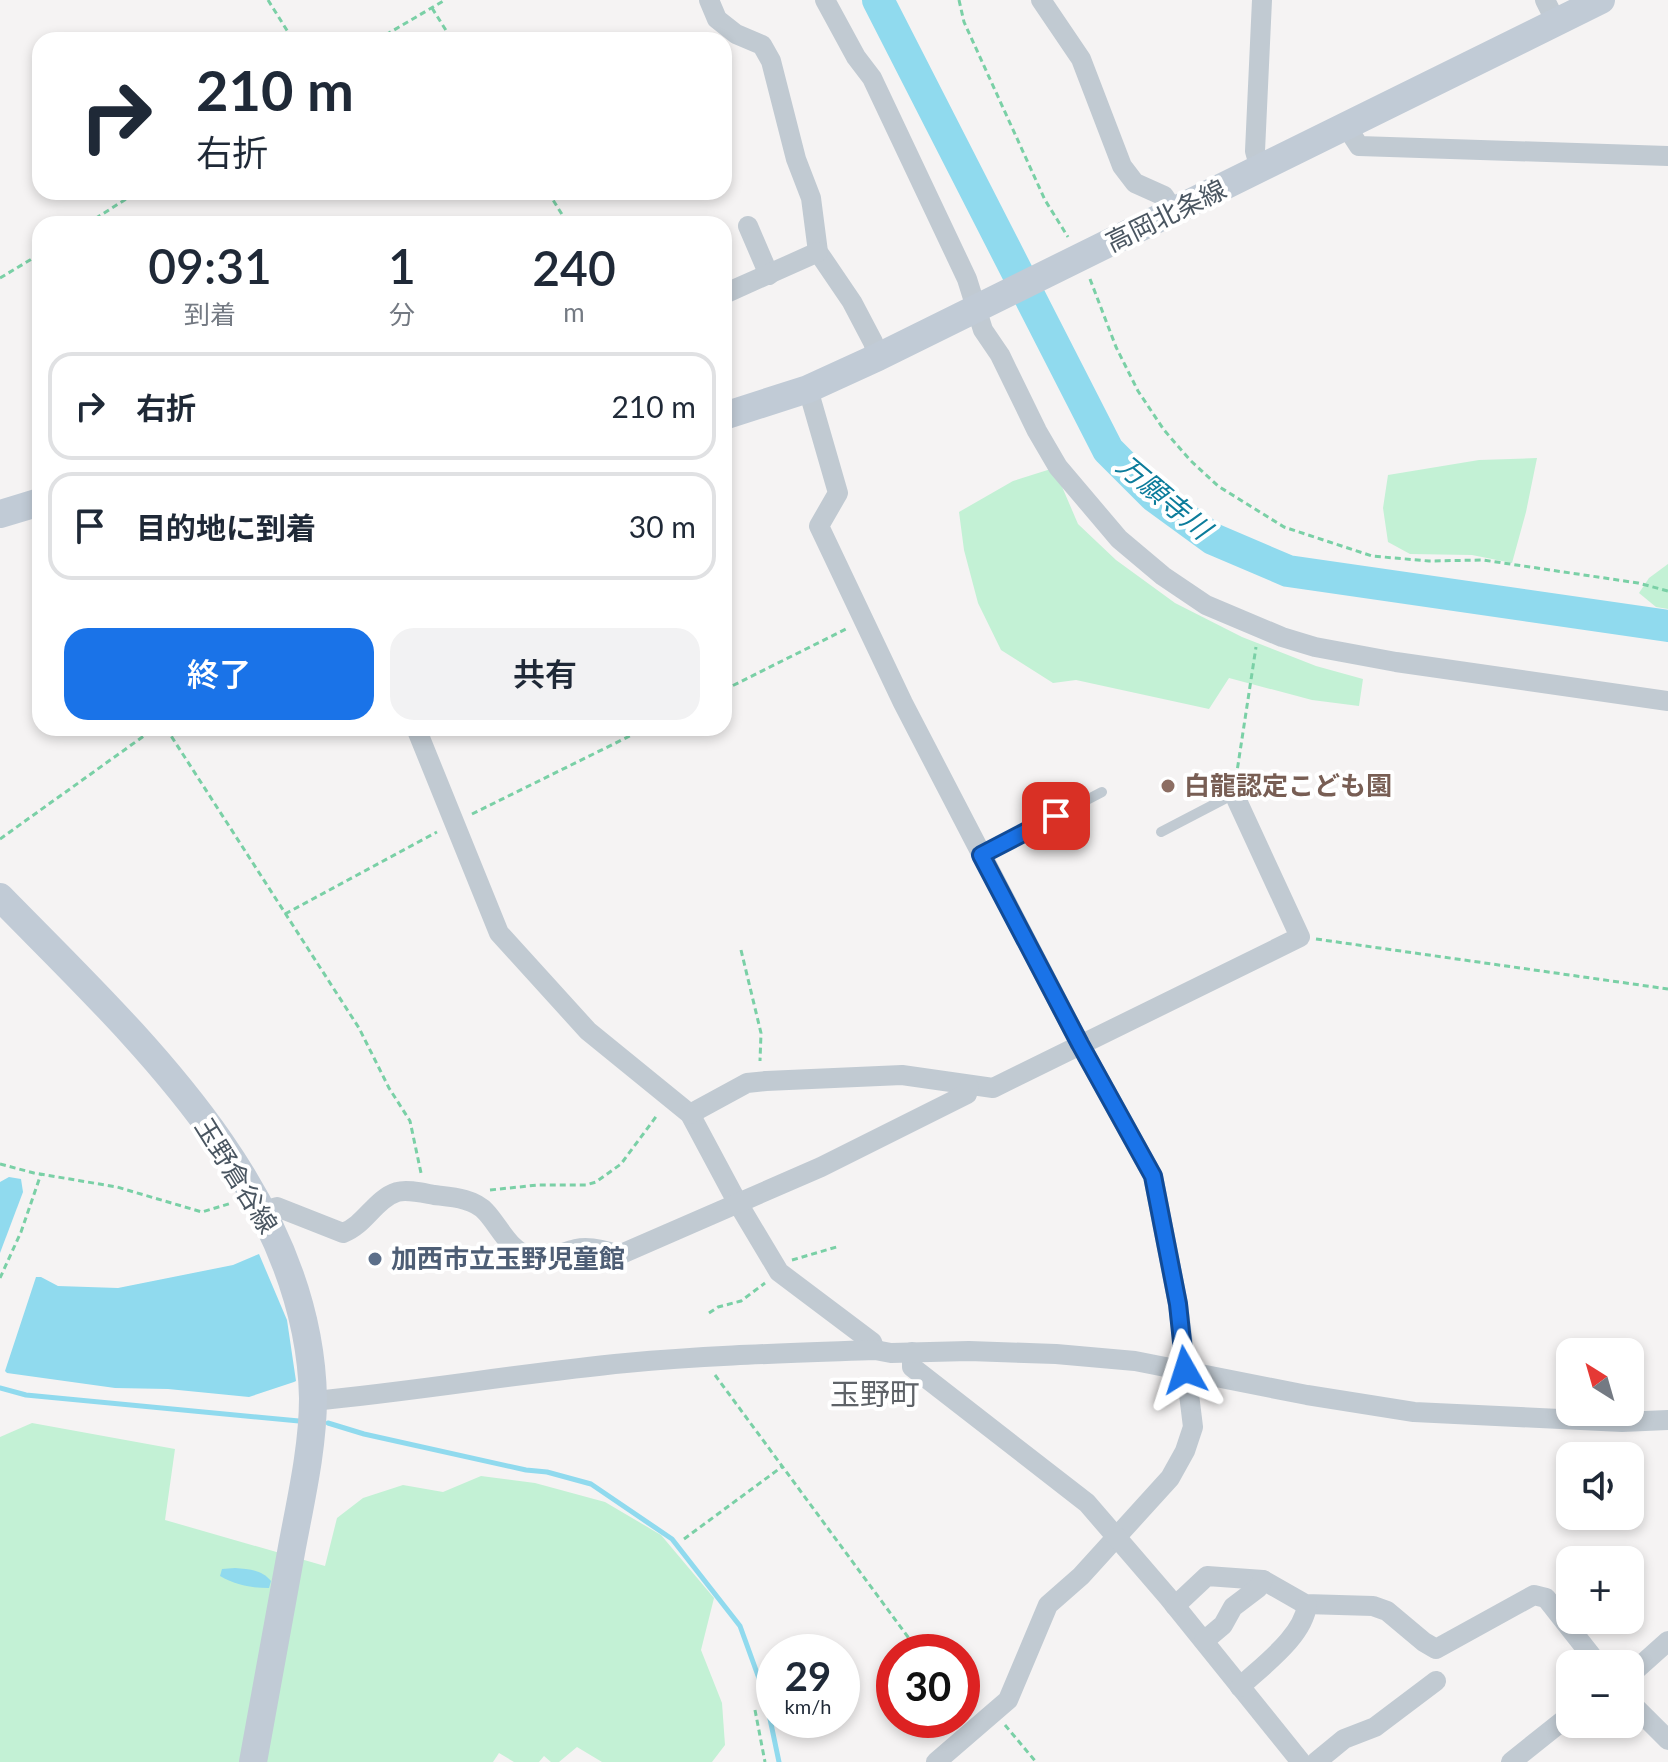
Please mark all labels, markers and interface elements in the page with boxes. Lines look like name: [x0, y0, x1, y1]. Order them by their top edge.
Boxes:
text: 210 m: [196, 56, 354, 123]
icon: right: [64, 64, 168, 168]
text: 右折: [196, 130, 268, 174]
street label: 高岡北条線: [1100, 172, 1231, 258]
text: 09:31: [148, 237, 272, 294]
text: 1: [388, 237, 416, 294]
text: 240: [532, 239, 616, 296]
text: m: [563, 296, 585, 328]
text: 到着: [184, 298, 236, 330]
text: 分: [389, 298, 415, 330]
icon: right: [68, 384, 112, 428]
text: 210 m: [611, 388, 696, 424]
text: 右折: [136, 389, 196, 425]
water label: 万願寺川: [1111, 447, 1221, 547]
icon: arrive: [68, 504, 112, 548]
text: 30 m: [629, 508, 696, 544]
text: 目的地に到着: [136, 509, 316, 545]
button: 終了: [64, 628, 374, 720]
button: 共有: [390, 628, 700, 720]
place label: 白龍認定こども園: [1184, 769, 1392, 801]
marker: 白龍認定こども園: [1159, 777, 1177, 795]
pin: [1022, 782, 1090, 850]
icon: arrive: [1034, 794, 1078, 838]
street label: 玉野倉谷線: [189, 1112, 285, 1239]
place label: 加西市立玉野児童館: [391, 1242, 625, 1274]
marker: 加西市立玉野児童館: [366, 1250, 384, 1268]
position arrow: [1143, 1328, 1227, 1412]
north arrow: [1556, 1338, 1644, 1426]
map controls: [1556, 1338, 1644, 1738]
district label: 玉野町: [830, 1375, 920, 1411]
button: sound: [1556, 1442, 1644, 1530]
button: +: [1556, 1546, 1644, 1634]
speed limit sign: 30: [876, 1634, 980, 1738]
button: −: [1556, 1650, 1644, 1738]
text: 29: [785, 1652, 831, 1700]
text: km/h: [785, 1694, 831, 1718]

